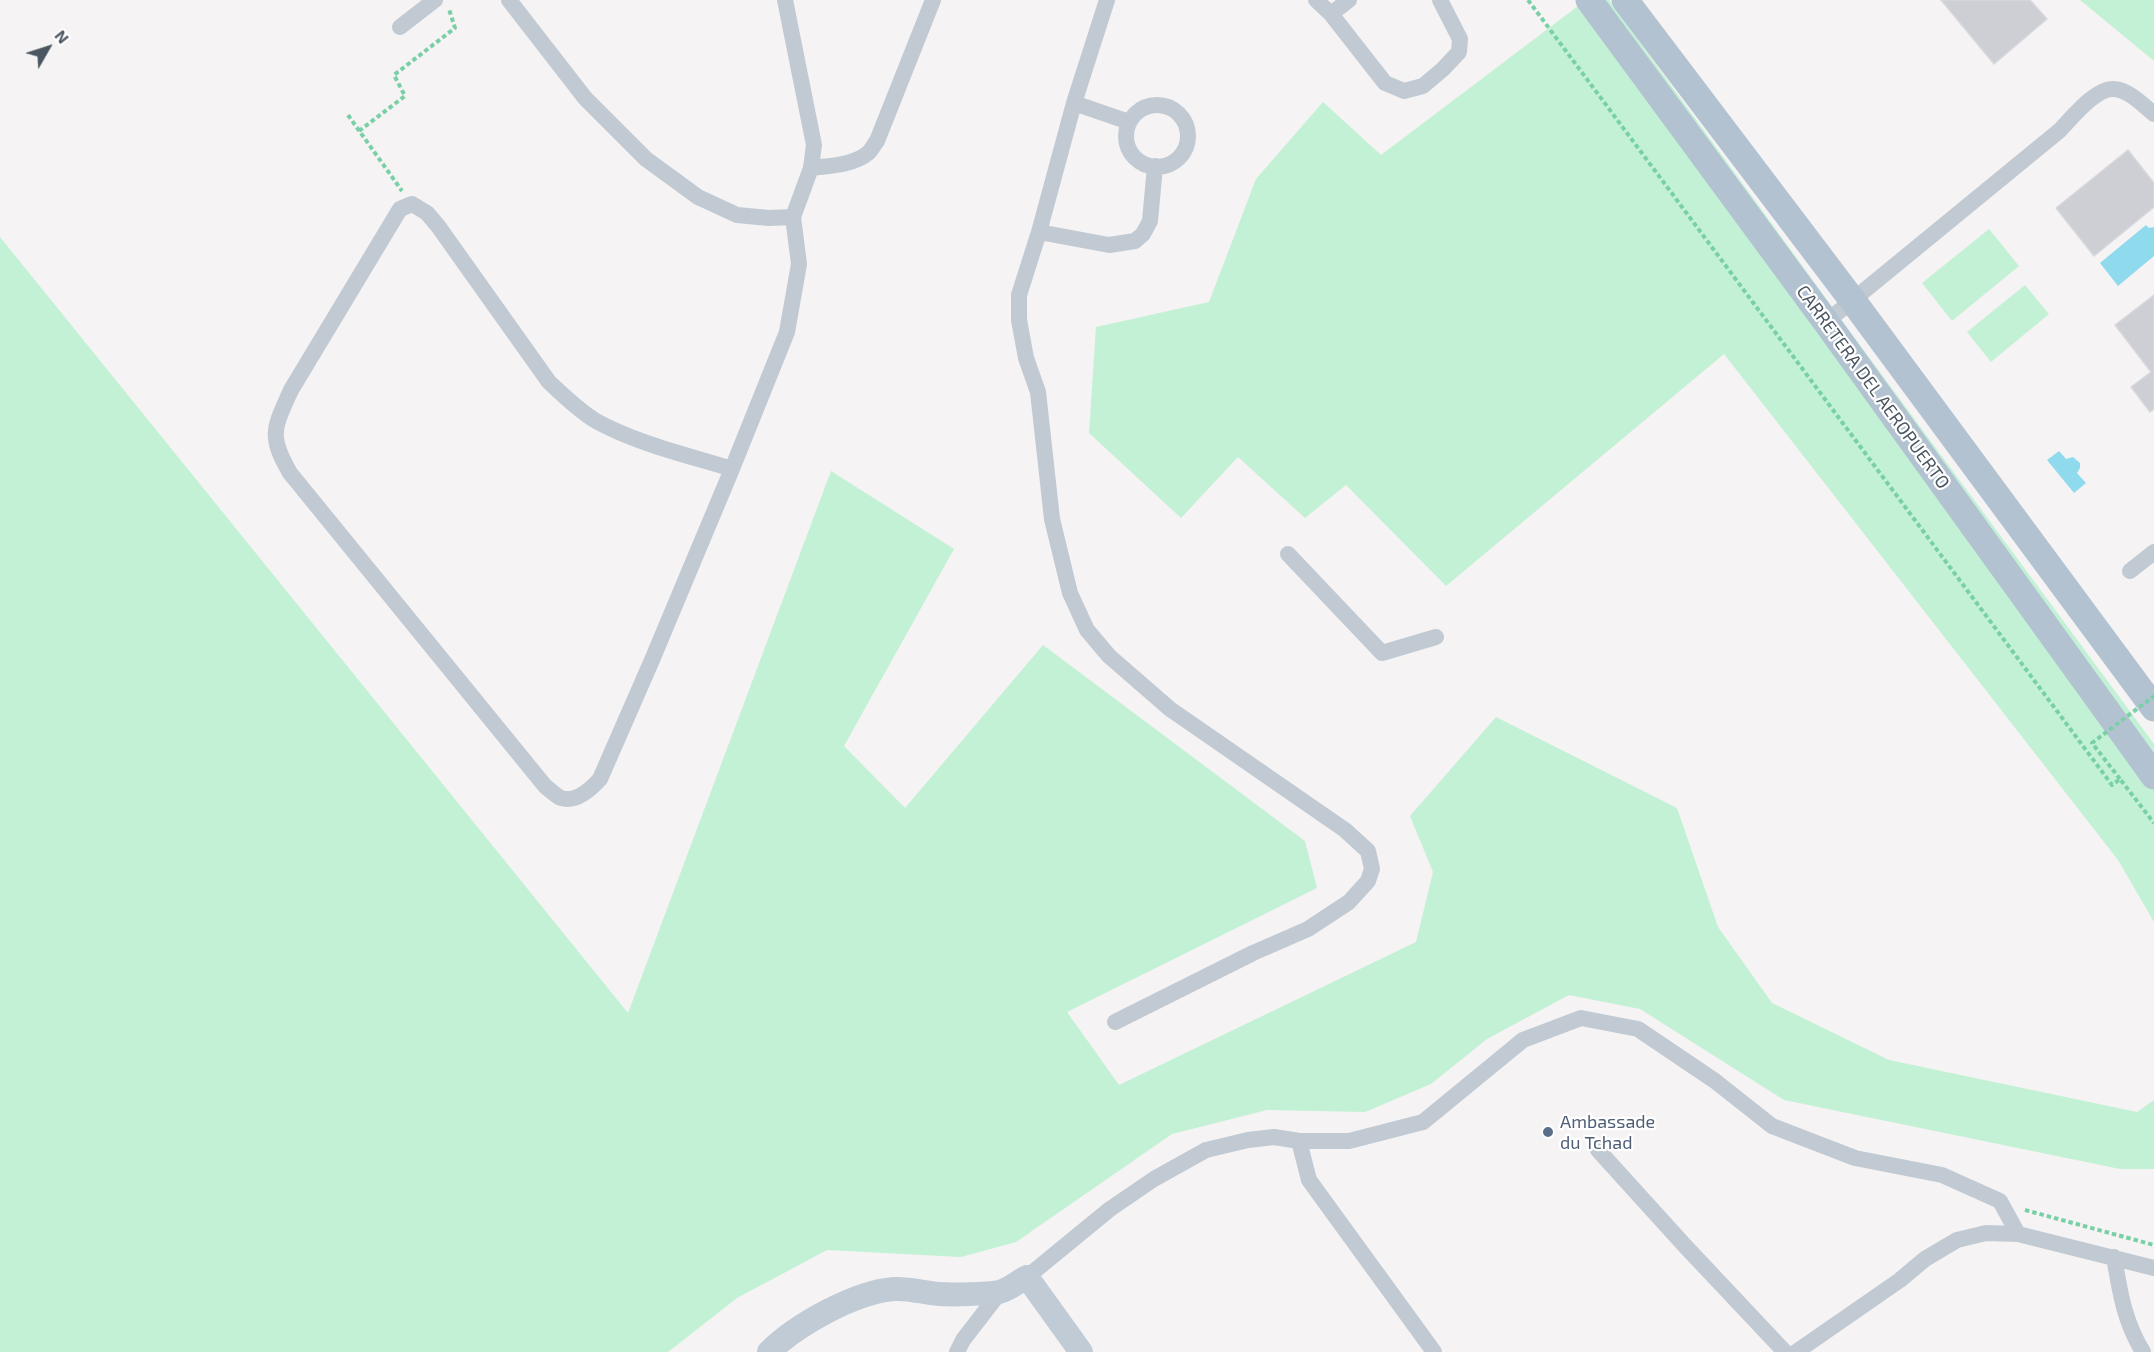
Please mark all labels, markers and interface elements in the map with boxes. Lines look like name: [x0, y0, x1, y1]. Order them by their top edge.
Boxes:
north arrow: [18, 18, 78, 78]
text: N: [51, 26, 73, 47]
street label: CARRETERA DEL AEROPUERTO: [1792, 281, 1954, 493]
place label: Ambassade du Tchad: [1560, 1111, 1655, 1154]
marker: Ambassade du Tchad: [1541, 1125, 1555, 1139]

